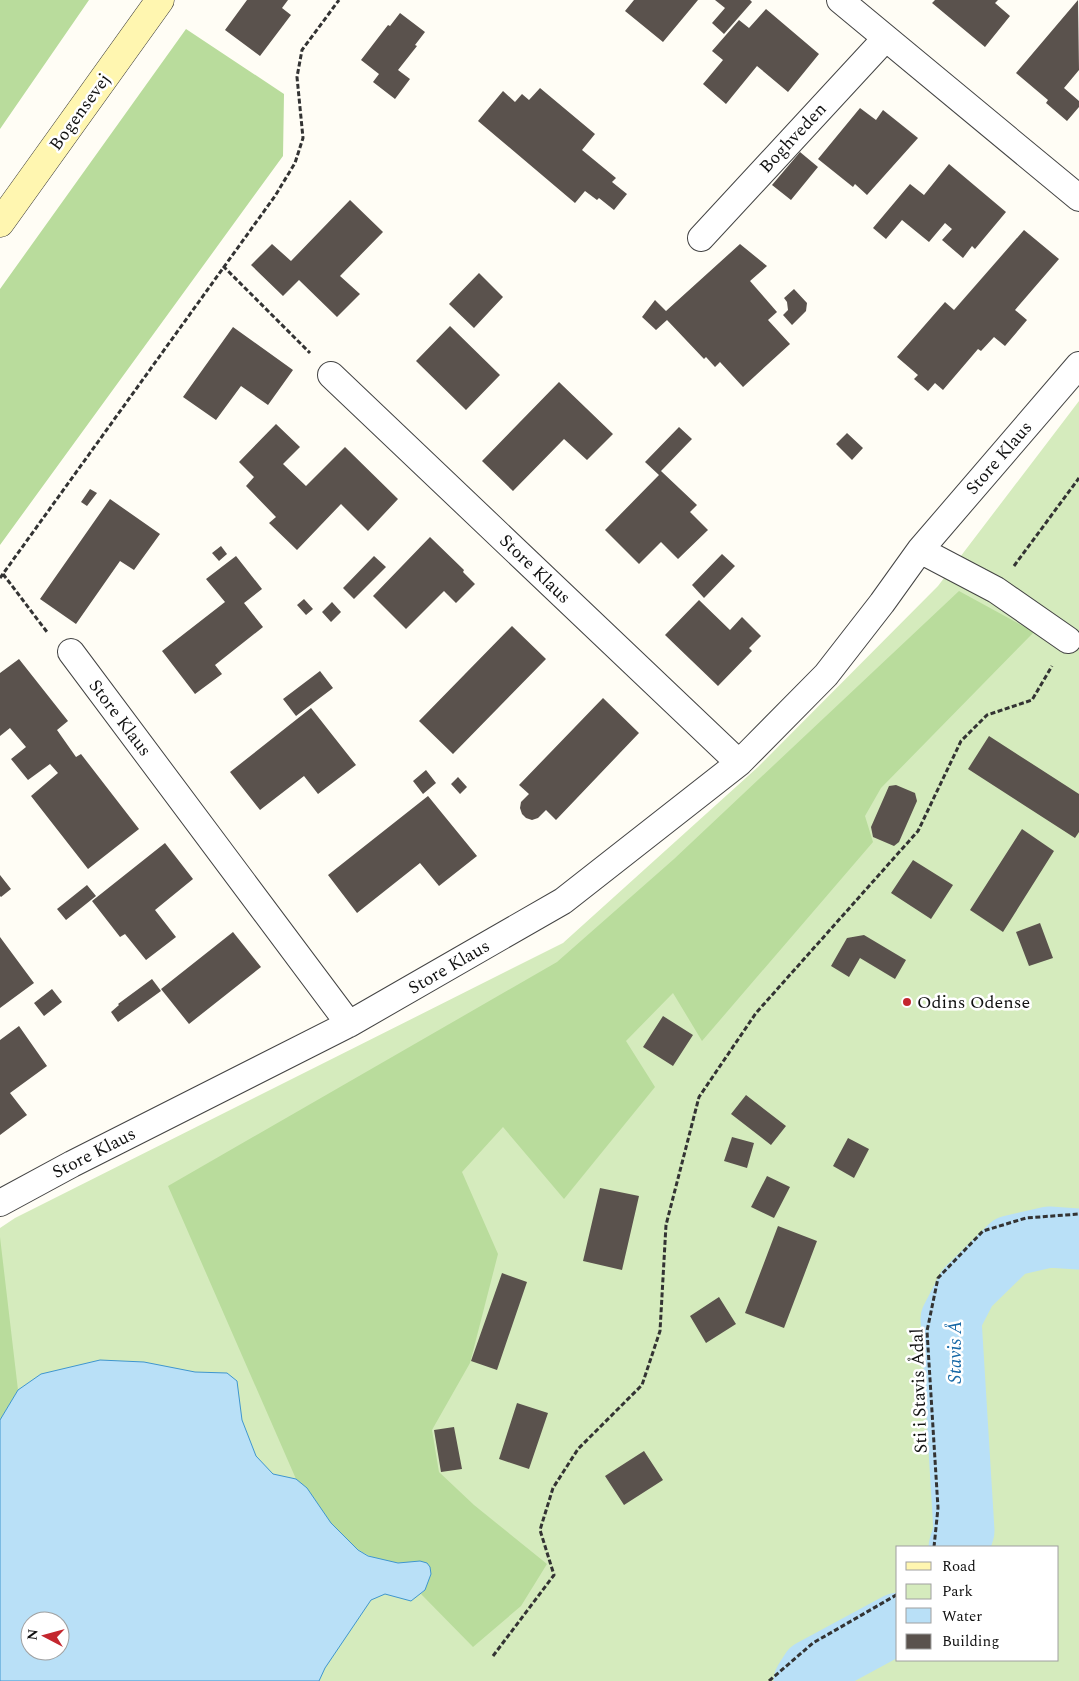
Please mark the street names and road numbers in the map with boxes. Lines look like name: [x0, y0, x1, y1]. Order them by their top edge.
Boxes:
street label: Bogensevej: [43, 68, 117, 156]
street label: Boghveden: [753, 97, 833, 179]
street label: Store Klaus: [959, 415, 1039, 501]
street label: Store Klaus: [493, 528, 577, 610]
street label: Store Klaus: [82, 674, 158, 762]
street label: Store Klaus: [403, 933, 495, 1001]
street label: Store Klaus: [47, 1120, 141, 1186]
street label: Sti i Stavis Ådal: [903, 1328, 935, 1454]

